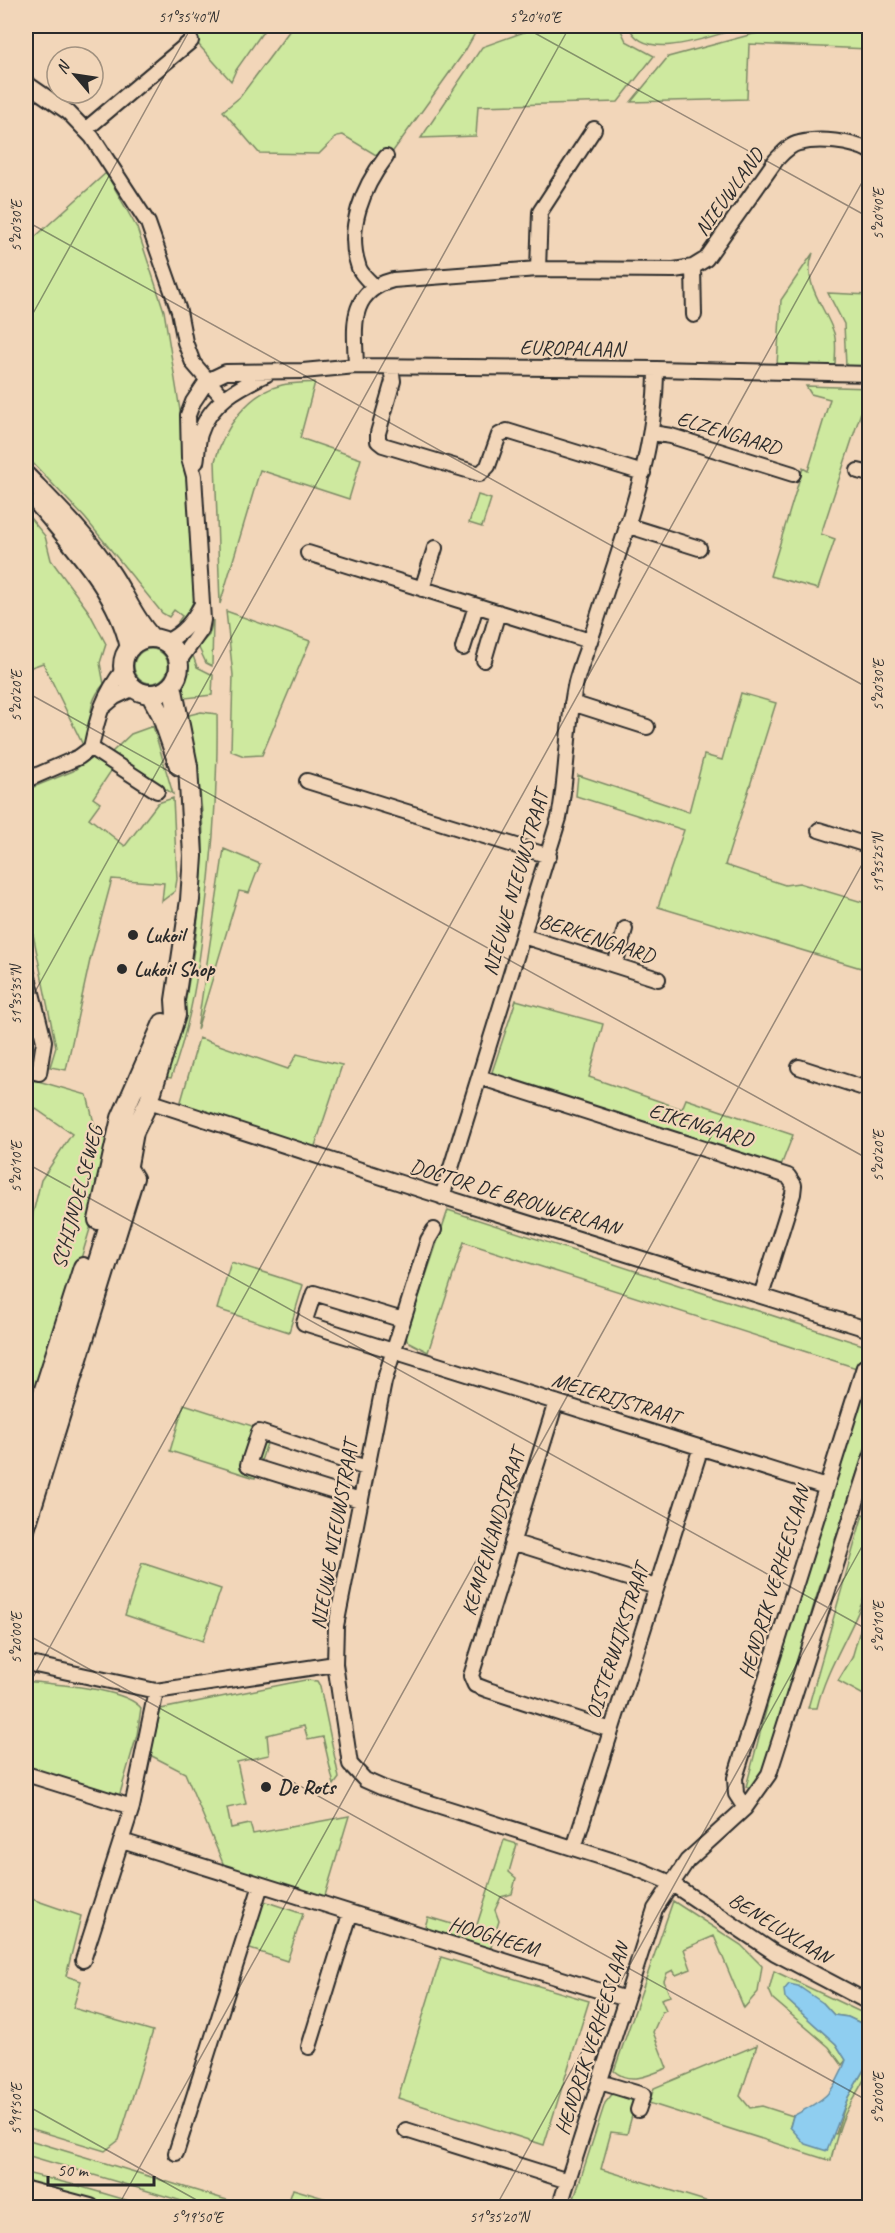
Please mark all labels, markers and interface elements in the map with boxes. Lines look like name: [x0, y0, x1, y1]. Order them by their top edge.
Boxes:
text: 51°35'40"N: [158, 8, 221, 27]
text: 5°20'40"E: [509, 8, 563, 27]
north arrow: [45, 45, 105, 105]
text: N: [52, 56, 75, 77]
street label: NIEUWLAND: [689, 142, 771, 241]
text: 5°20'40"E: [869, 186, 888, 240]
text: 5°20'30"E: [7, 198, 26, 252]
street label: EUROPALAAN: [519, 334, 628, 362]
street label: ELZENGAARD: [674, 405, 786, 462]
text: 5°20'30"E: [869, 657, 888, 711]
text: 5°20'20"E: [7, 668, 26, 722]
street label: NIEUWE NIEUWSTRAAT: [476, 783, 555, 978]
text: 51°35'25"N: [869, 830, 888, 893]
street label: BERKENGAARD: [536, 907, 660, 969]
place label: Lukoil: [145, 922, 189, 948]
marker: Lukoil: [126, 928, 140, 942]
place label: Lukoil Shop: [134, 956, 216, 982]
text: 51°35'35"N: [7, 962, 26, 1025]
marker: Lukoil Shop: [115, 962, 129, 976]
street label: EIKENGAARD: [646, 1097, 758, 1154]
street label: SCHIJNDELSEWEG: [45, 1120, 109, 1271]
text: 5°20'20"E: [869, 1128, 888, 1182]
text: 5°20'10"E: [7, 1139, 26, 1193]
street label: DOCTOR DE BROUWERLAAN: [407, 1153, 626, 1242]
street label: MEIERIJSTRAAT: [549, 1366, 687, 1431]
street label: NIEUWE NIEUWSTRAAT: [305, 1433, 364, 1631]
street label: KEMPENLANDSTRAAT: [455, 1440, 532, 1618]
street label: HENDRIK VERHEESLAAN: [732, 1480, 817, 1681]
street label: OISTERWIJKSTRAAT: [580, 1556, 656, 1722]
text: 5°20'10"E: [869, 1599, 888, 1653]
text: 5°20'00"E: [7, 1610, 26, 1664]
place label: De Rots: [278, 1774, 338, 1800]
marker: De Rots: [259, 1780, 273, 1794]
street label: BENELUXLAAN: [724, 1886, 839, 1971]
street label: HOOGHEEM: [446, 1910, 544, 1962]
street label: HENDRIK VERHEESLAAN: [549, 1937, 636, 2138]
text: 5°20'00"E: [869, 2070, 888, 2124]
text: 5°19'50"E: [7, 2081, 26, 2135]
scale bar: [48, 2149, 154, 2187]
text: 50 m: [57, 2159, 90, 2181]
text: 5°19'50"E: [171, 2208, 225, 2227]
text: 51°35'20"N: [469, 2208, 532, 2227]

